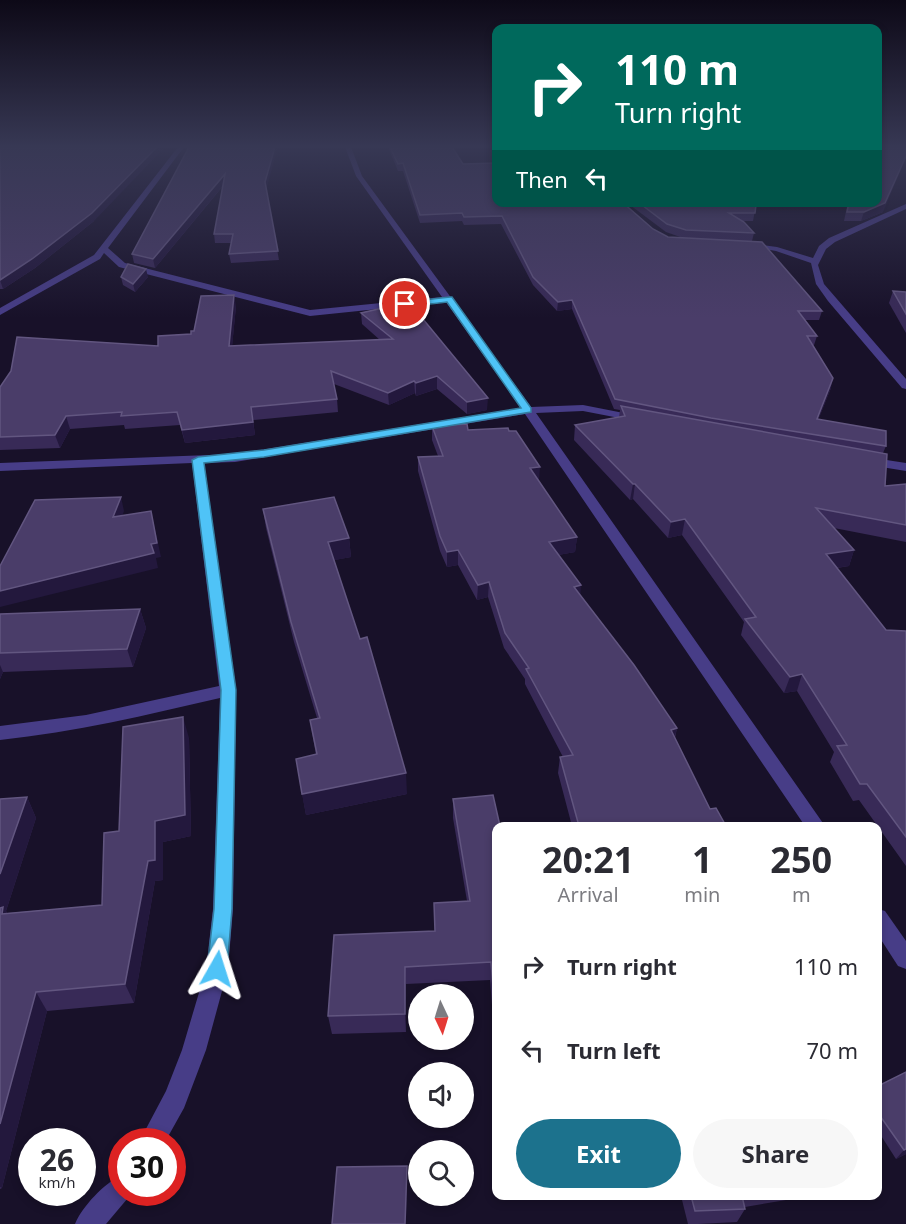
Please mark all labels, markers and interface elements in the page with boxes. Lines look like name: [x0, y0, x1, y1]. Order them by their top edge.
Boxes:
text: 110 m: [615, 40, 739, 97]
icon: right: [516, 48, 594, 126]
text: Turn right: [615, 94, 741, 131]
icon: left: [580, 162, 613, 195]
text: Then: [516, 164, 568, 194]
pin: [379, 278, 430, 329]
icon: arrive: [388, 287, 421, 320]
text: 20:21: [542, 835, 634, 884]
text: 1: [692, 835, 713, 884]
text: 250: [770, 835, 832, 884]
text: Arrival: [558, 881, 619, 908]
text: min: [684, 881, 720, 908]
text: m: [792, 881, 811, 908]
position arrow: [185, 937, 249, 1001]
icon: right: [516, 950, 549, 983]
text: Turn right: [567, 951, 677, 981]
text: 110 m: [794, 951, 858, 981]
north arrow: [408, 984, 474, 1050]
map controls: [408, 984, 474, 1206]
icon: left: [516, 1034, 549, 1067]
text: Turn left: [567, 1035, 661, 1065]
text: 70 m: [807, 1035, 858, 1065]
button: sound: [408, 1062, 474, 1128]
button: Exit: [516, 1119, 681, 1188]
button: Share: [693, 1119, 858, 1188]
speed limit sign: 30: [108, 1128, 186, 1206]
text: 26: [40, 1139, 74, 1180]
button: search: [408, 1140, 474, 1206]
text: km/h: [39, 1172, 75, 1192]

